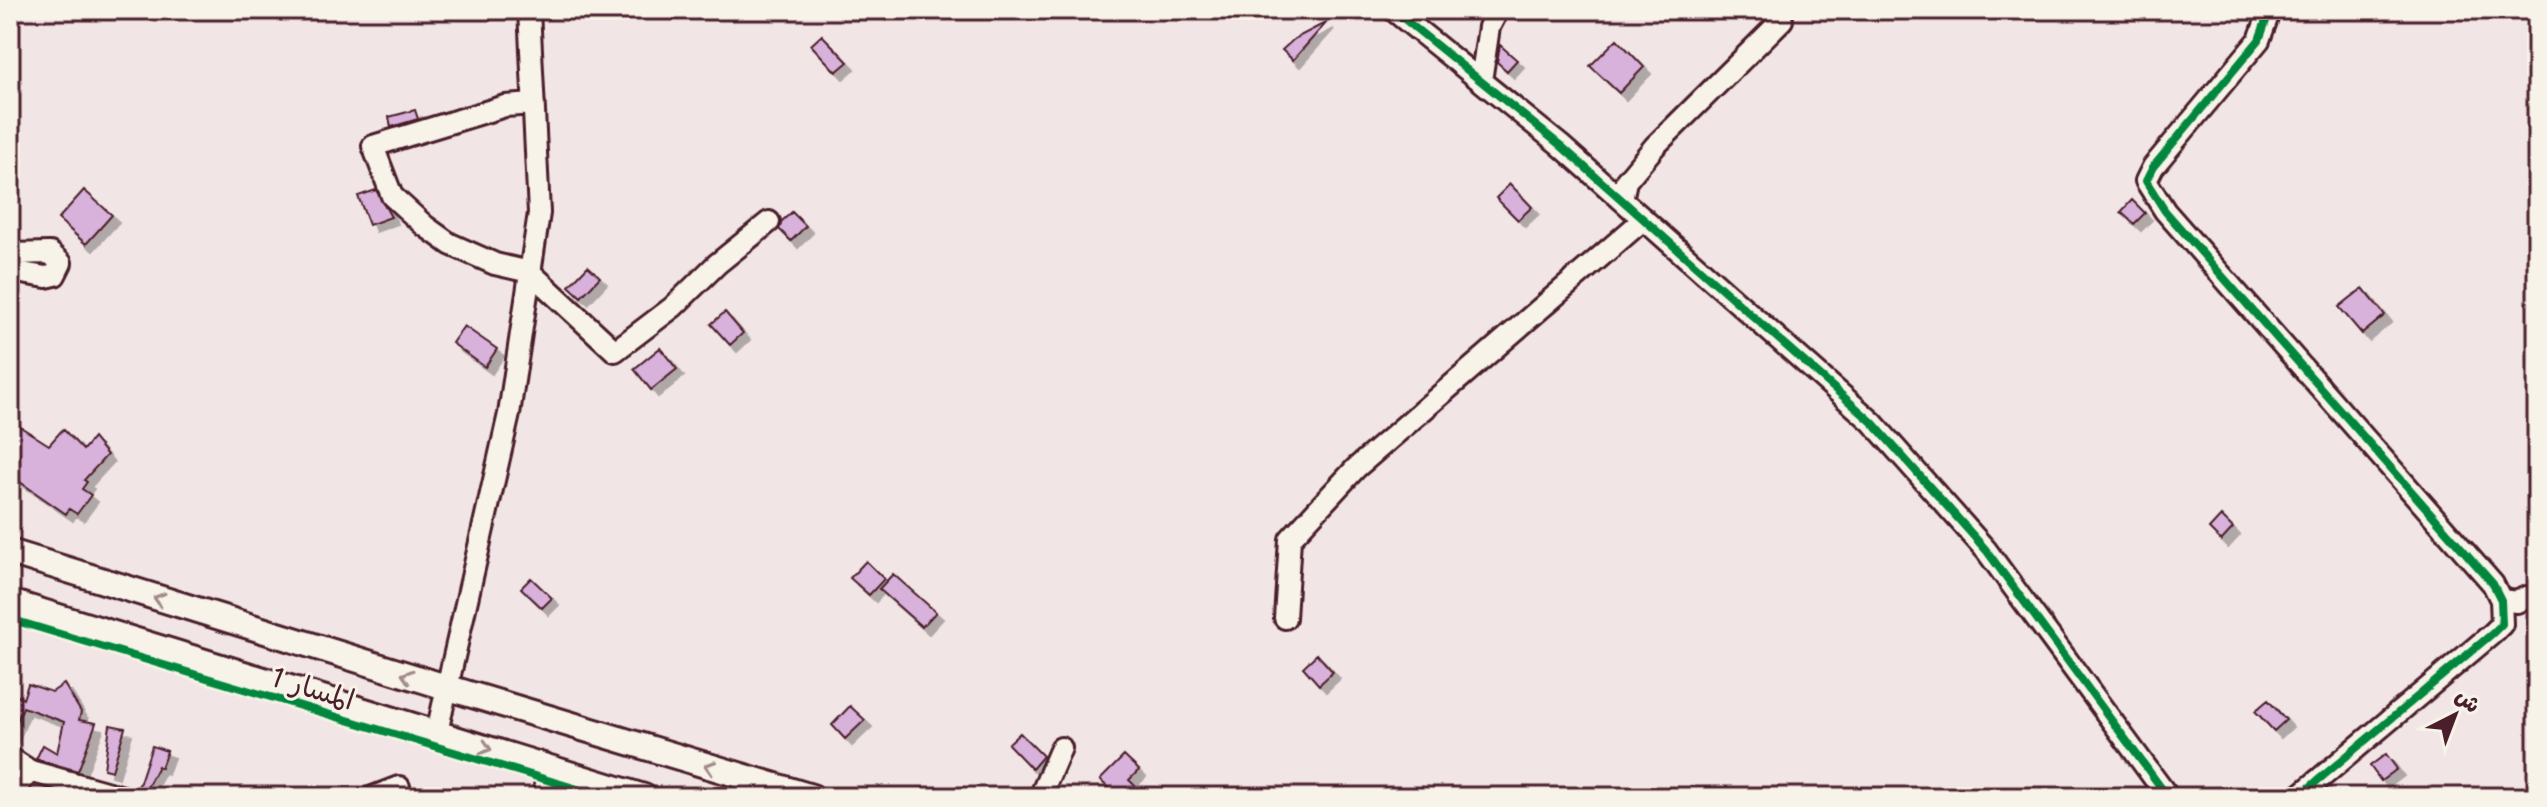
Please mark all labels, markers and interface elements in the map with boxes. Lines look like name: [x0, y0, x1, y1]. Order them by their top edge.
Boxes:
one-way arrow: [153, 592, 166, 608]
street label: المسار 1: [267, 657, 359, 719]
one-way arrow: [401, 669, 415, 685]
north arrow: [2415, 675, 2495, 755]
text: ش: [2449, 682, 2487, 719]
one-way arrow: [479, 739, 493, 755]
one-way arrow: [704, 760, 717, 776]

